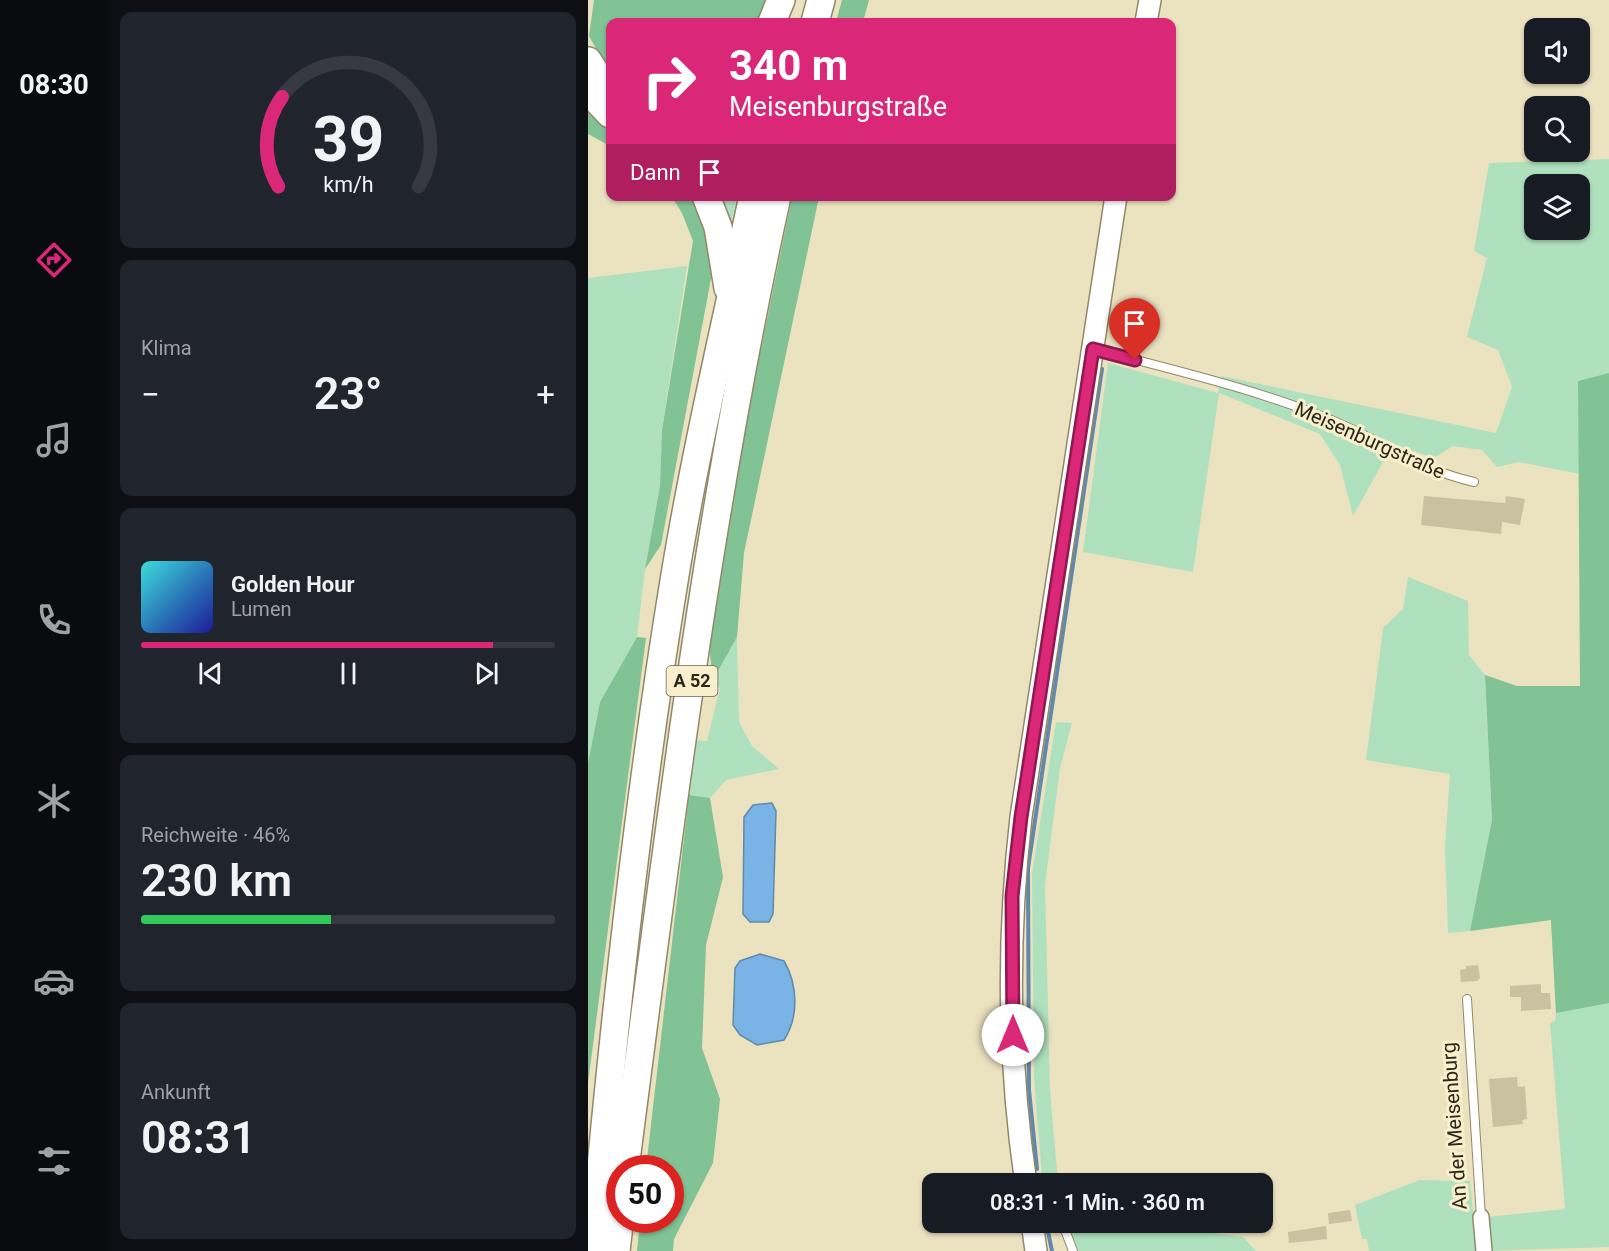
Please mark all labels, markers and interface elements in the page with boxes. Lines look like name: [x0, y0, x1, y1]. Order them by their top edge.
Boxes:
map controls: [1524, 18, 1590, 240]
button: sound: [1524, 18, 1590, 84]
text: 340 m: [729, 41, 848, 90]
icon: right: [630, 42, 708, 120]
text: 08:30: [19, 69, 89, 101]
text: Meisenburgstraße: [729, 91, 947, 123]
button: search: [1524, 96, 1590, 162]
text: 39: [312, 103, 384, 176]
icon: arrive: [693, 156, 726, 189]
text: Dann: [630, 160, 681, 185]
text: km/h: [323, 172, 373, 197]
button: layers: [1524, 174, 1590, 240]
icon: directions: [33, 239, 75, 281]
pin: [1109, 298, 1160, 360]
icon: arrive: [1118, 307, 1151, 340]
text: Klima: [141, 336, 192, 360]
text: 23°: [314, 367, 382, 420]
text: −: [141, 375, 160, 414]
text: +: [536, 375, 555, 414]
street label: Meisenburgstraße: [1291, 396, 1449, 484]
icon: music: [33, 419, 75, 461]
text: Golden Hour: [231, 572, 355, 597]
text: Lumen: [231, 597, 292, 621]
icon: phone: [33, 599, 75, 641]
icon: previous: [194, 657, 227, 690]
icon: pause: [332, 657, 365, 690]
icon: next: [470, 657, 503, 690]
road number: A 52: [666, 666, 718, 696]
icon: climate: [33, 780, 75, 822]
text: Reichweite · 46%: [141, 823, 290, 847]
text: 230 km: [141, 854, 292, 907]
icon: car: [33, 960, 75, 1002]
position arrow: [981, 1003, 1045, 1067]
street label: An der Meisenburg: [1436, 1042, 1472, 1210]
text: Ankunft: [141, 1080, 211, 1104]
text: 08:31: [141, 1111, 256, 1164]
icon: filters: [33, 1140, 75, 1182]
speed limit sign: 50: [606, 1155, 684, 1233]
text: 08:31 · 1 Min. · 360 m: [990, 1190, 1205, 1215]

